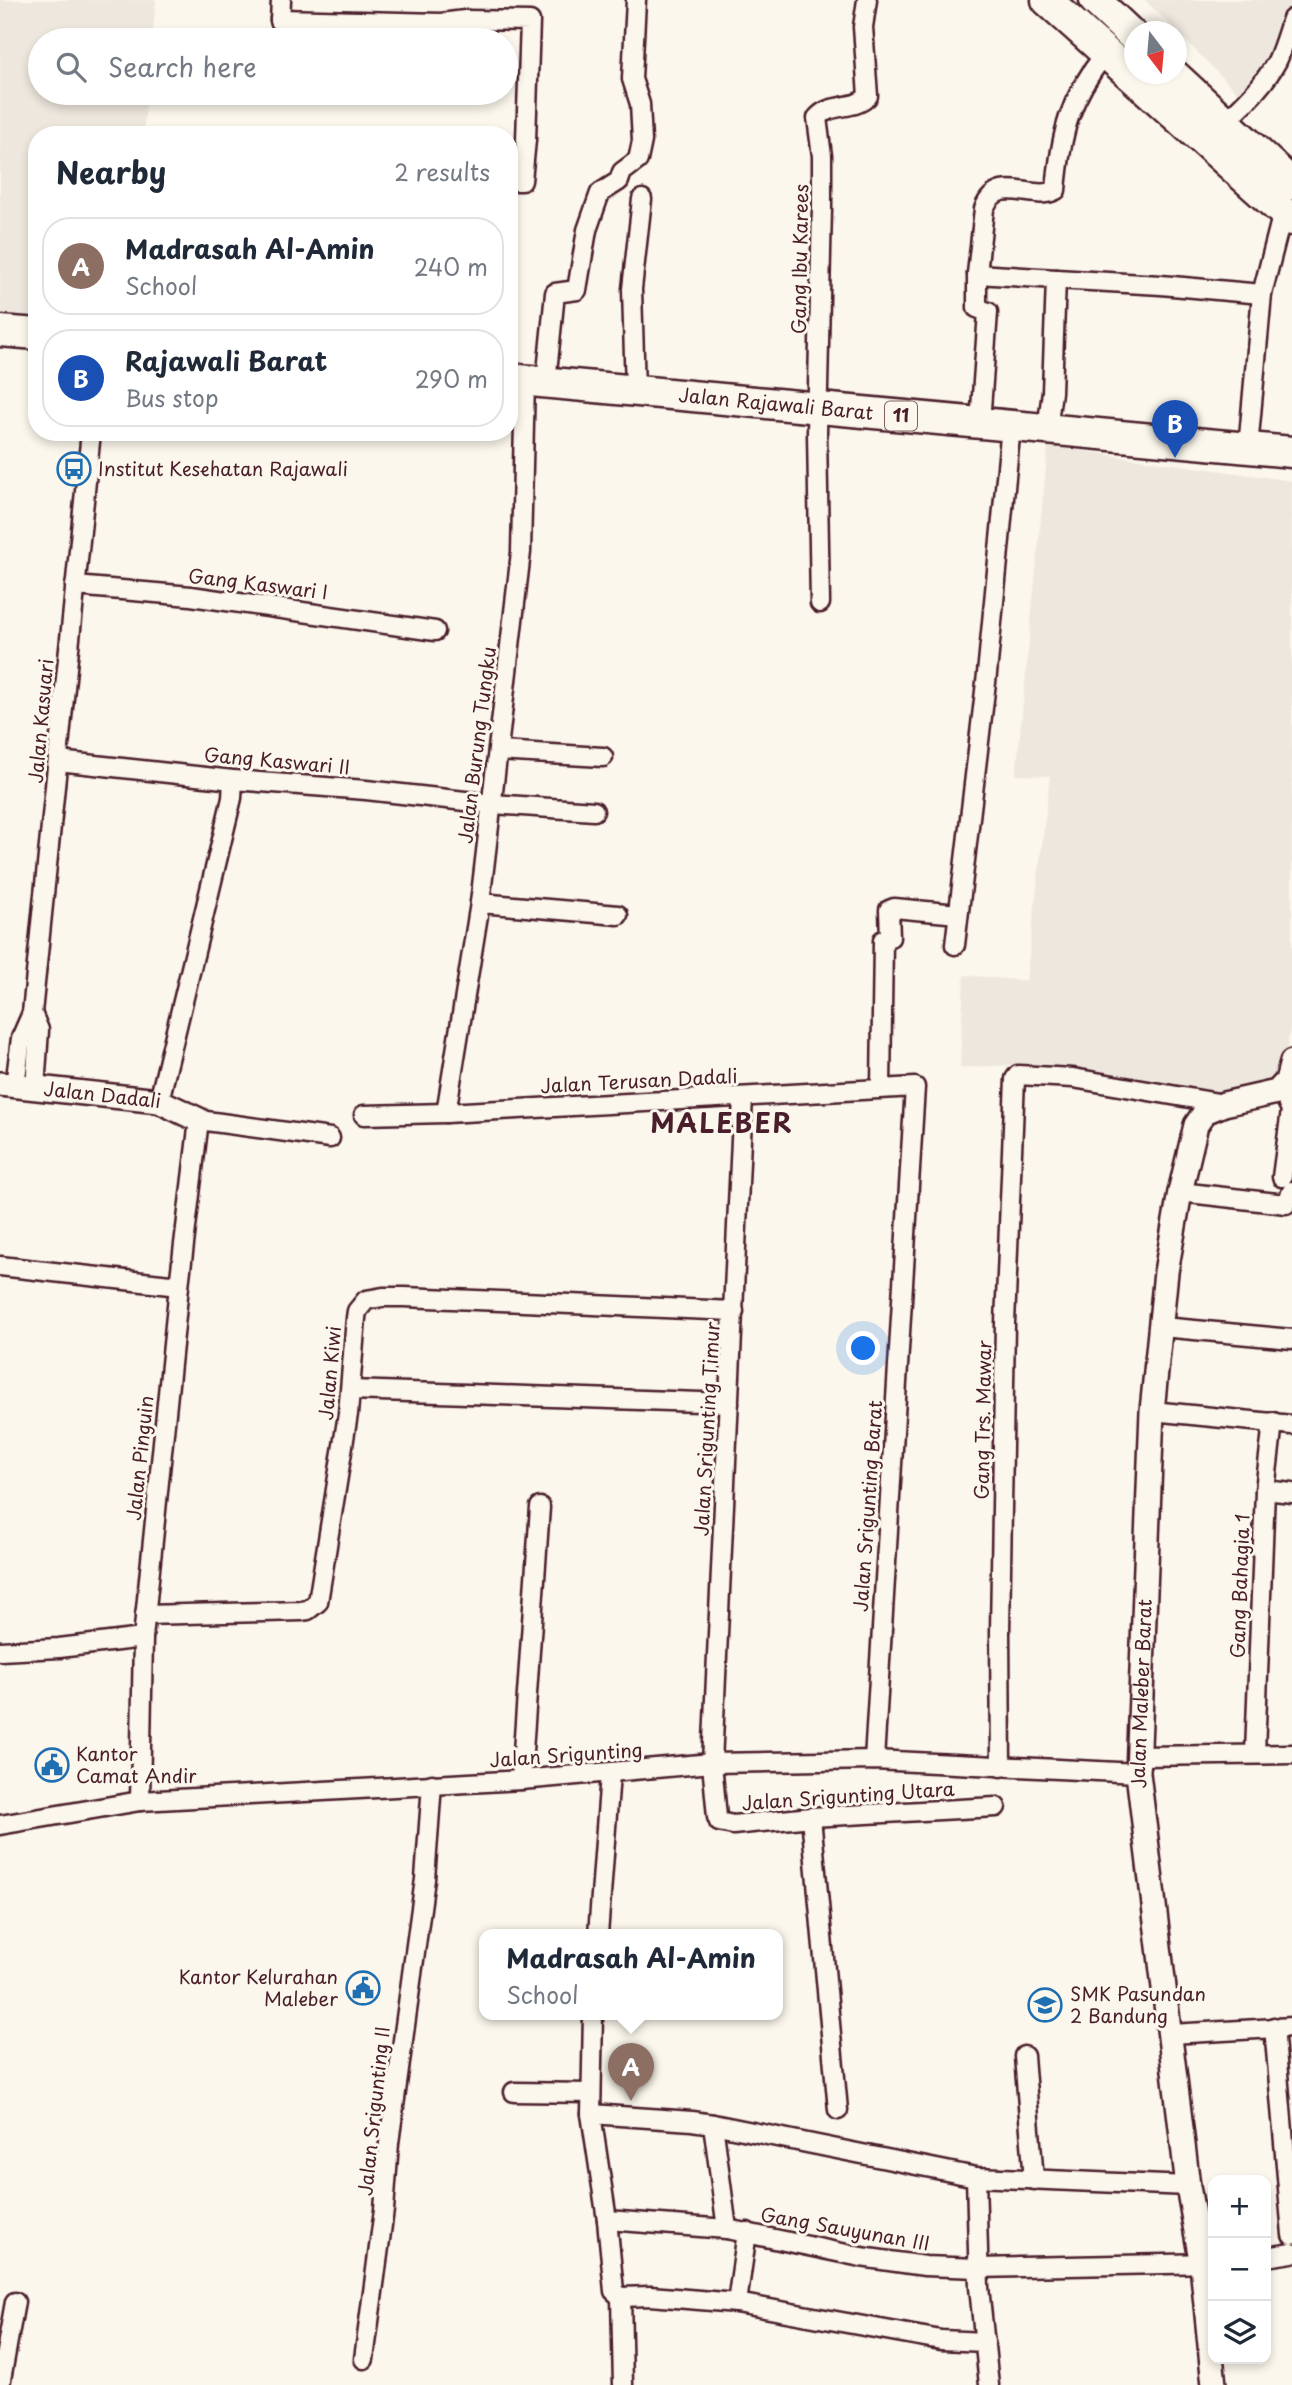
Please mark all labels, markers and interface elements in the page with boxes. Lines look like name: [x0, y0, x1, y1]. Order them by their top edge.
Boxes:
north arrow: [1124, 21, 1187, 84]
search box: [28, 28, 518, 105]
text: Search here: [108, 47, 257, 86]
icon: search: [52, 48, 90, 86]
text: Nearby: [56, 149, 166, 194]
text: 2 results: [394, 154, 490, 189]
street label: Gang Ibu Karees: [784, 184, 814, 334]
text: Madrasah Al-Amin: [125, 229, 375, 268]
text: A: [72, 249, 90, 284]
text: 240 m: [414, 249, 488, 284]
text: School: [125, 268, 197, 303]
text: Rajawali Barat: [125, 341, 327, 380]
text: B: [73, 361, 89, 396]
text: 290 m: [415, 361, 488, 396]
text: Bus stop: [125, 380, 219, 415]
street label: Jalan Rajawali Barat: [677, 380, 875, 426]
pin: B: [1152, 400, 1198, 458]
road number: 11: [885, 402, 917, 430]
bus stop icon: Institut Kesehatan Rajawali: [55, 450, 93, 488]
place label: Institut Kesehatan Rajawali: [98, 454, 348, 482]
street label: Gang Kaswari I: [187, 561, 329, 605]
street label: Jalan Burung Tungku: [450, 645, 502, 845]
street label: Jalan Kasuari: [21, 657, 59, 784]
street label: Gang Kaswari II: [203, 740, 351, 780]
street label: Jalan Terusan Dadali: [539, 1061, 738, 1099]
street label: Jalan Dadali: [42, 1074, 163, 1114]
district label: MALEBER: [650, 1103, 794, 1142]
street label: Jalan Srigunting Timur: [686, 1321, 726, 1537]
street label: Jalan Kiwi: [311, 1325, 347, 1421]
your location: [846, 1331, 880, 1365]
street label: Gang Trs. Mawar: [967, 1340, 997, 1500]
street label: Jalan Pinguin: [119, 1394, 159, 1522]
street label: Jalan Srigunting Barat: [846, 1399, 888, 1613]
street label: Gang Bahagia 1: [1222, 1513, 1256, 1659]
street label: Jalan Maleber Barat: [1123, 1598, 1158, 1791]
street label: Jalan Srigunting: [488, 1735, 643, 1773]
place label: Kantor Camat Andir: [76, 1739, 197, 1789]
public building icon: Kantor Camat Andir: [33, 1746, 71, 1784]
street label: Jalan Srigunting Utara: [741, 1774, 955, 1816]
popup: [479, 1929, 783, 2020]
text: Madrasah Al-Amin: [506, 1938, 756, 1977]
place label: Kantor Kelurahan Maleber: [179, 1962, 338, 2012]
public building icon: Kantor Kelurahan Maleber: [344, 1969, 382, 2007]
text: School: [506, 1977, 579, 2012]
place label: SMK Pasundan 2 Bandung: [1070, 1979, 1206, 2029]
school or university icon: SMK Pasundan 2 Bandung: [1026, 1986, 1064, 2024]
street label: Jalan Srigunting II: [350, 2025, 396, 2197]
pin: A: [608, 2043, 654, 2101]
map controls: [1208, 2175, 1271, 2364]
button: +: [1208, 2175, 1271, 2238]
street label: Gang Sauyunan III: [758, 2199, 932, 2257]
button: −: [1208, 2238, 1271, 2301]
button: layers: [1208, 2301, 1271, 2364]

